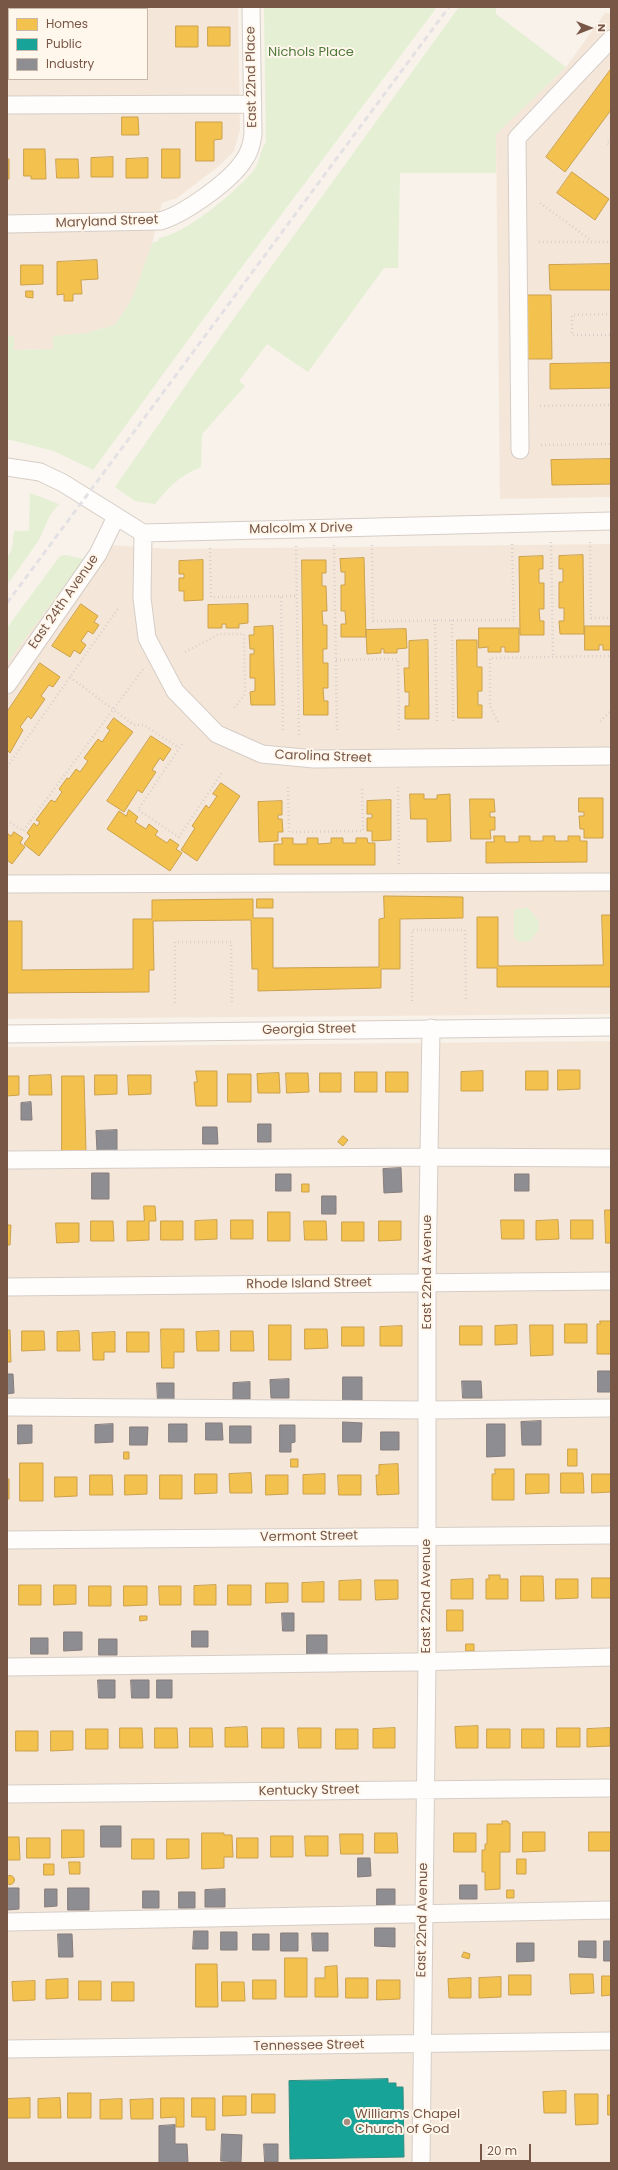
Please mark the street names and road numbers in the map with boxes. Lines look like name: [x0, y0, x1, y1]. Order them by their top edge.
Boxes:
street label: East 22nd Place: [243, 26, 261, 128]
street label: Maryland Street: [55, 212, 159, 232]
street label: Malcolm X Drive: [249, 520, 353, 538]
street label: East 24th Avenue: [26, 552, 102, 652]
street label: Carolina Street: [274, 748, 372, 766]
street label: Georgia Street: [262, 1021, 356, 1039]
street label: East 22nd Avenue: [420, 1215, 436, 1329]
street label: Rhode Island Street: [246, 1275, 372, 1293]
street label: Vermont Street: [260, 1528, 358, 1546]
street label: East 22nd Avenue: [419, 1539, 435, 1653]
street label: Kentucky Street: [259, 1782, 359, 1800]
street label: East 22nd Avenue: [414, 1862, 432, 1978]
street label: Tennessee Street: [253, 2037, 365, 2055]

